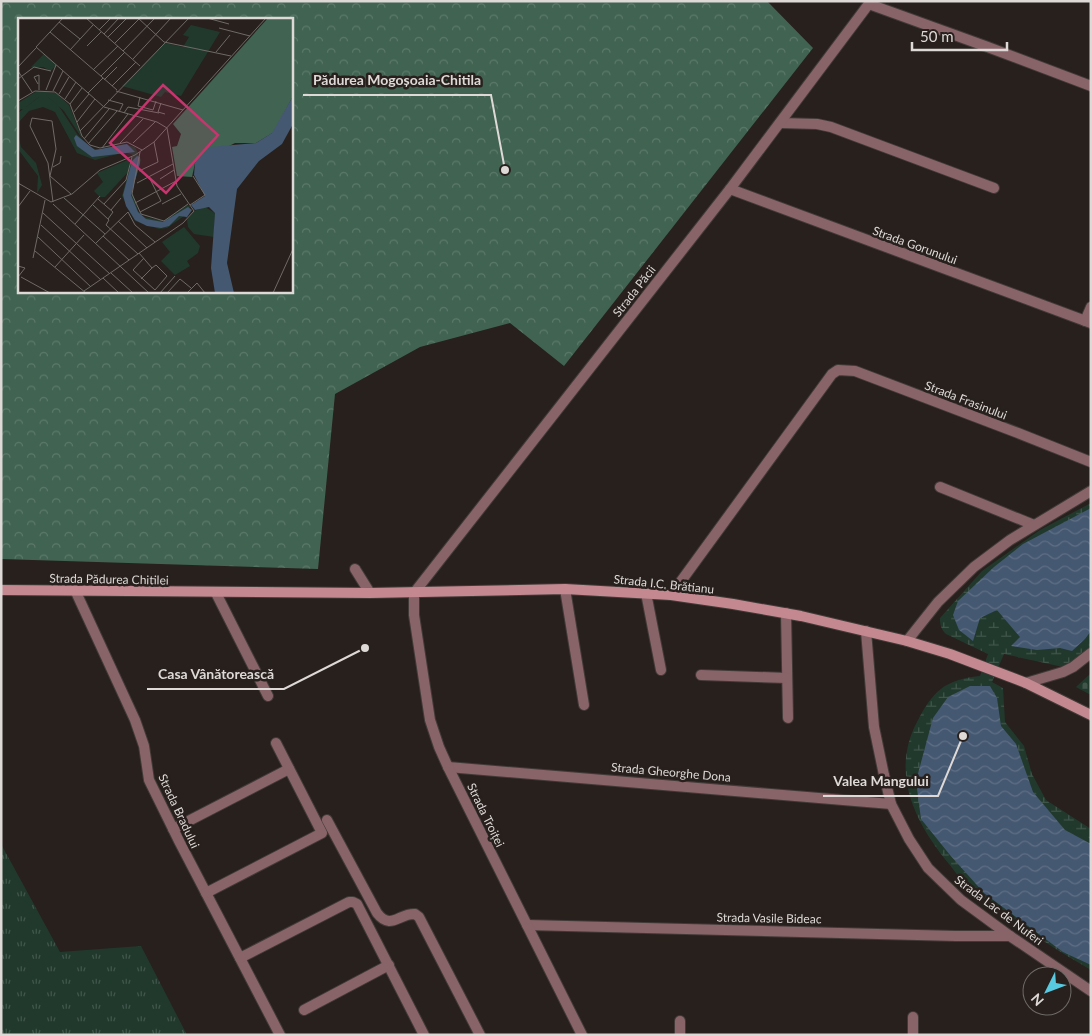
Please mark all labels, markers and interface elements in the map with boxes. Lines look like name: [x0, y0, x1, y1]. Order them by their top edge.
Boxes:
inset map: [18, 18, 292, 292]
scale bar: [912, 20, 1007, 52]
text: 50 m: [920, 27, 954, 45]
callout: Pădurea Mogoșoaia-Chitila: [303, 66, 491, 95]
text: Pădurea Mogoșoaia-Chitila: [313, 71, 481, 88]
street label: Strada Gorunului: [871, 223, 959, 267]
street label: Strada Păcii: [609, 262, 659, 320]
street label: Strada Frasinului: [923, 377, 1009, 423]
street label: Strada Pădurea Chitilei: [49, 570, 169, 588]
street label: Strada I.C. Brătianu: [613, 571, 715, 597]
callout: Casa Vânătorească: [147, 660, 284, 689]
text: Casa Vânătorească: [158, 665, 274, 682]
street label: Strada Gheorghe Dona: [610, 759, 732, 785]
callout: Valea Mangului: [823, 767, 938, 796]
street label: Strada Bradului: [155, 771, 203, 851]
text: Valea Mangului: [832, 772, 929, 789]
street label: Strada Troiței: [464, 781, 508, 849]
street label: Strada Lac de Nuferi: [952, 872, 1046, 948]
street label: Strada Vasile Bideac: [716, 910, 822, 926]
north arrow: [1022, 966, 1072, 1016]
text: N: [1027, 990, 1047, 1010]

